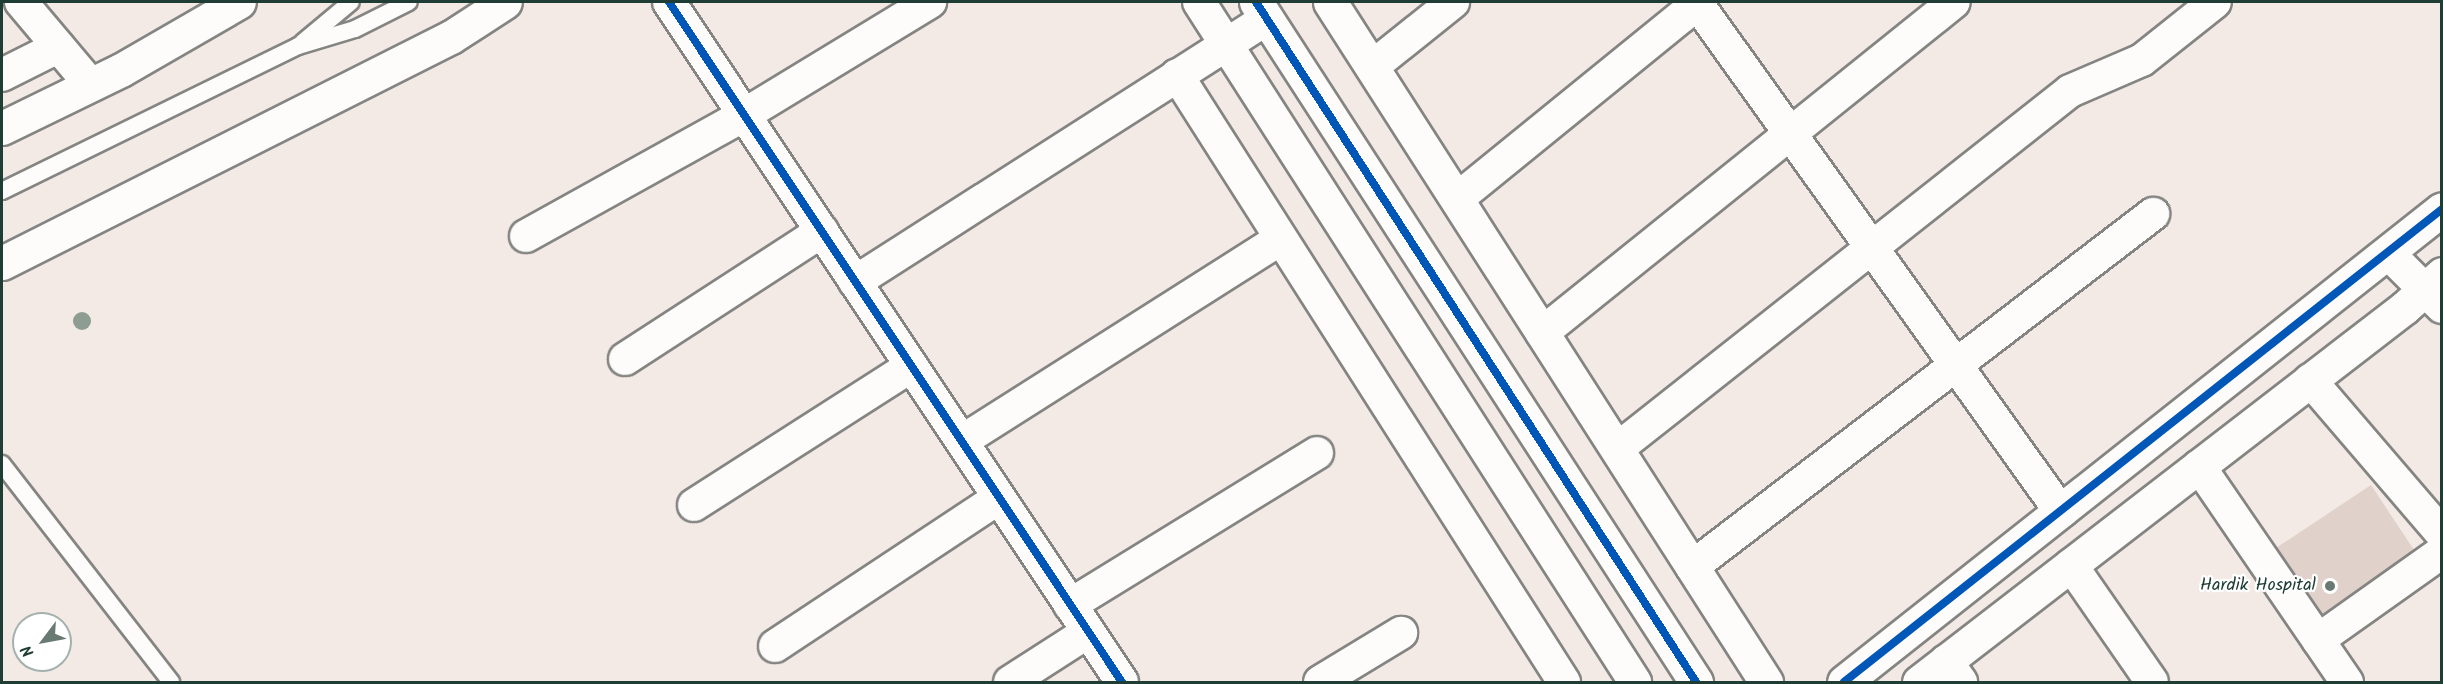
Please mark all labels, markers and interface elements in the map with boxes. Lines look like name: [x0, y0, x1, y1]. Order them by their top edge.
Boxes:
place label: Hardik Hospital: [2200, 575, 2316, 597]
marker: Hardik Hospital: [2321, 577, 2339, 595]
north arrow: [12, 612, 72, 672]
text: N: [15, 640, 41, 662]

